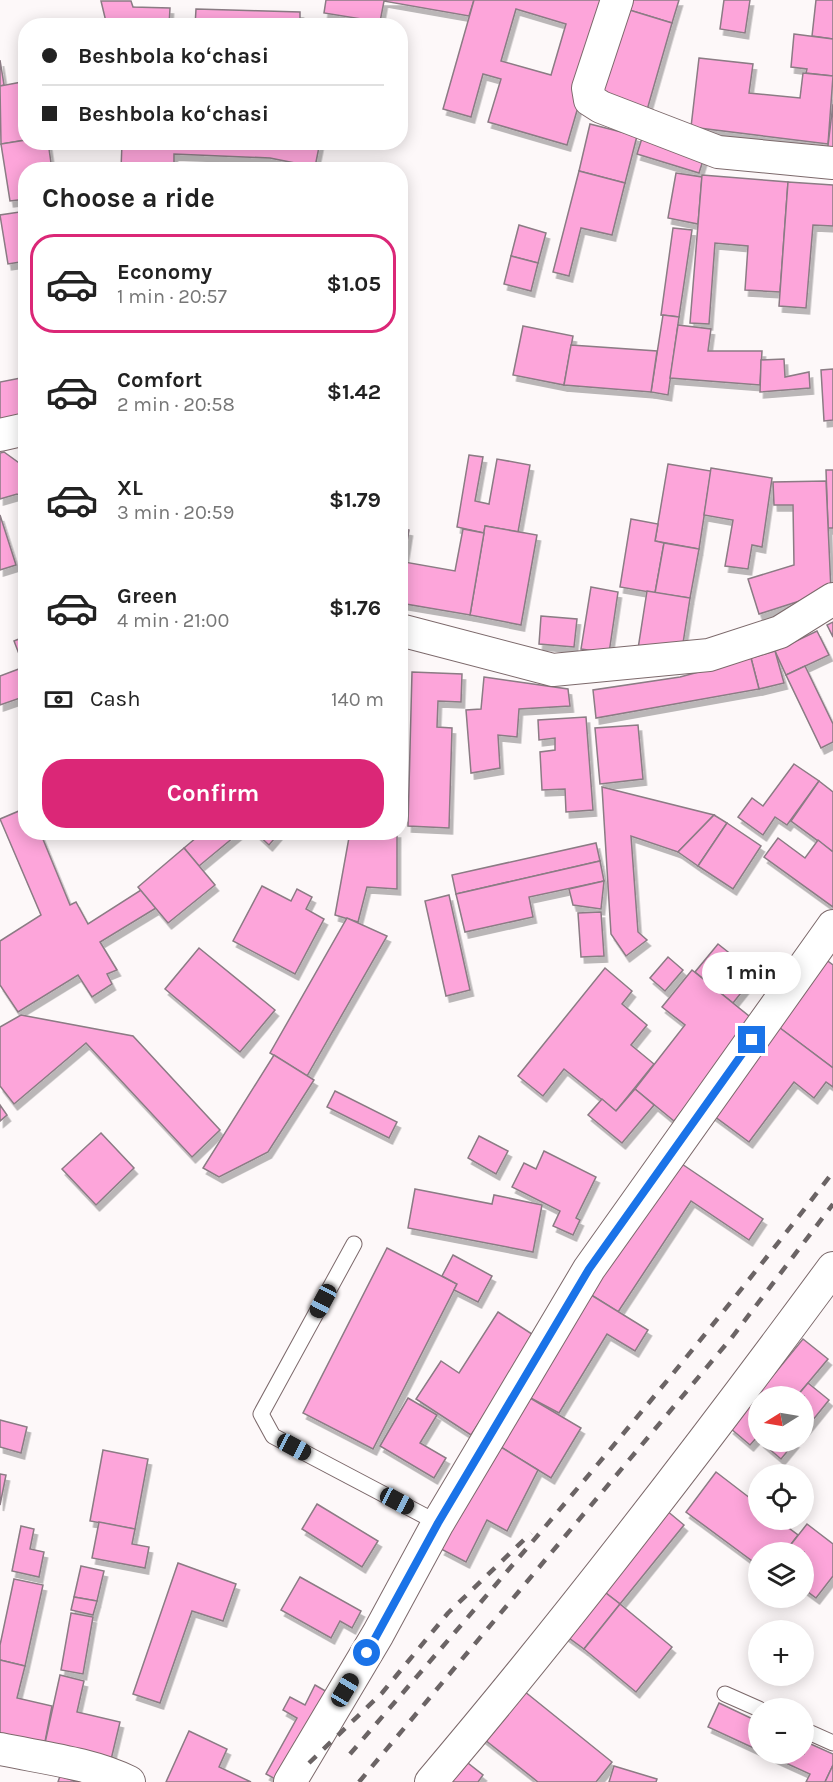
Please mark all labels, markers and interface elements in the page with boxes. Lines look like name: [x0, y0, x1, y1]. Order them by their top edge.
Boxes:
text: Beshbola koʻchasi: [78, 43, 269, 69]
text: Beshbola koʻchasi: [78, 101, 269, 127]
text: Choose a ride: [42, 182, 215, 214]
icon: car: [45, 257, 99, 311]
text: Economy: [117, 259, 212, 285]
text: $1.05: [327, 271, 381, 297]
text: 1 min · 20:57: [117, 285, 227, 308]
icon: car: [45, 365, 99, 419]
text: Comfort: [117, 367, 202, 393]
text: $1.42: [327, 379, 381, 405]
text: 2 min · 20:58: [117, 393, 235, 416]
icon: car: [45, 473, 99, 527]
text: XL: [117, 475, 143, 501]
text: $1.79: [329, 487, 381, 513]
text: 3 min · 20:59: [117, 501, 234, 524]
icon: car: [45, 581, 99, 635]
text: Green: [117, 583, 178, 609]
text: $1.76: [329, 595, 381, 621]
text: 4 min · 21:00: [117, 609, 229, 632]
icon: cash: [42, 683, 75, 716]
text: Cash: [90, 686, 140, 712]
text: 140 m: [331, 688, 384, 711]
button: Confirm: [42, 759, 384, 828]
callout: 1 min: [702, 953, 801, 995]
text: 1 min: [726, 961, 777, 984]
route end: [738, 1026, 765, 1053]
car: [307, 1281, 339, 1321]
north arrow: [748, 1386, 814, 1452]
map controls: [748, 1386, 814, 1764]
car: [274, 1431, 314, 1463]
button: locate: [748, 1464, 814, 1530]
car: [377, 1485, 417, 1517]
button: layers: [748, 1542, 814, 1608]
button: +: [748, 1620, 814, 1686]
route start: [353, 1639, 380, 1666]
car: [328, 1670, 362, 1710]
button: −: [748, 1698, 814, 1764]

